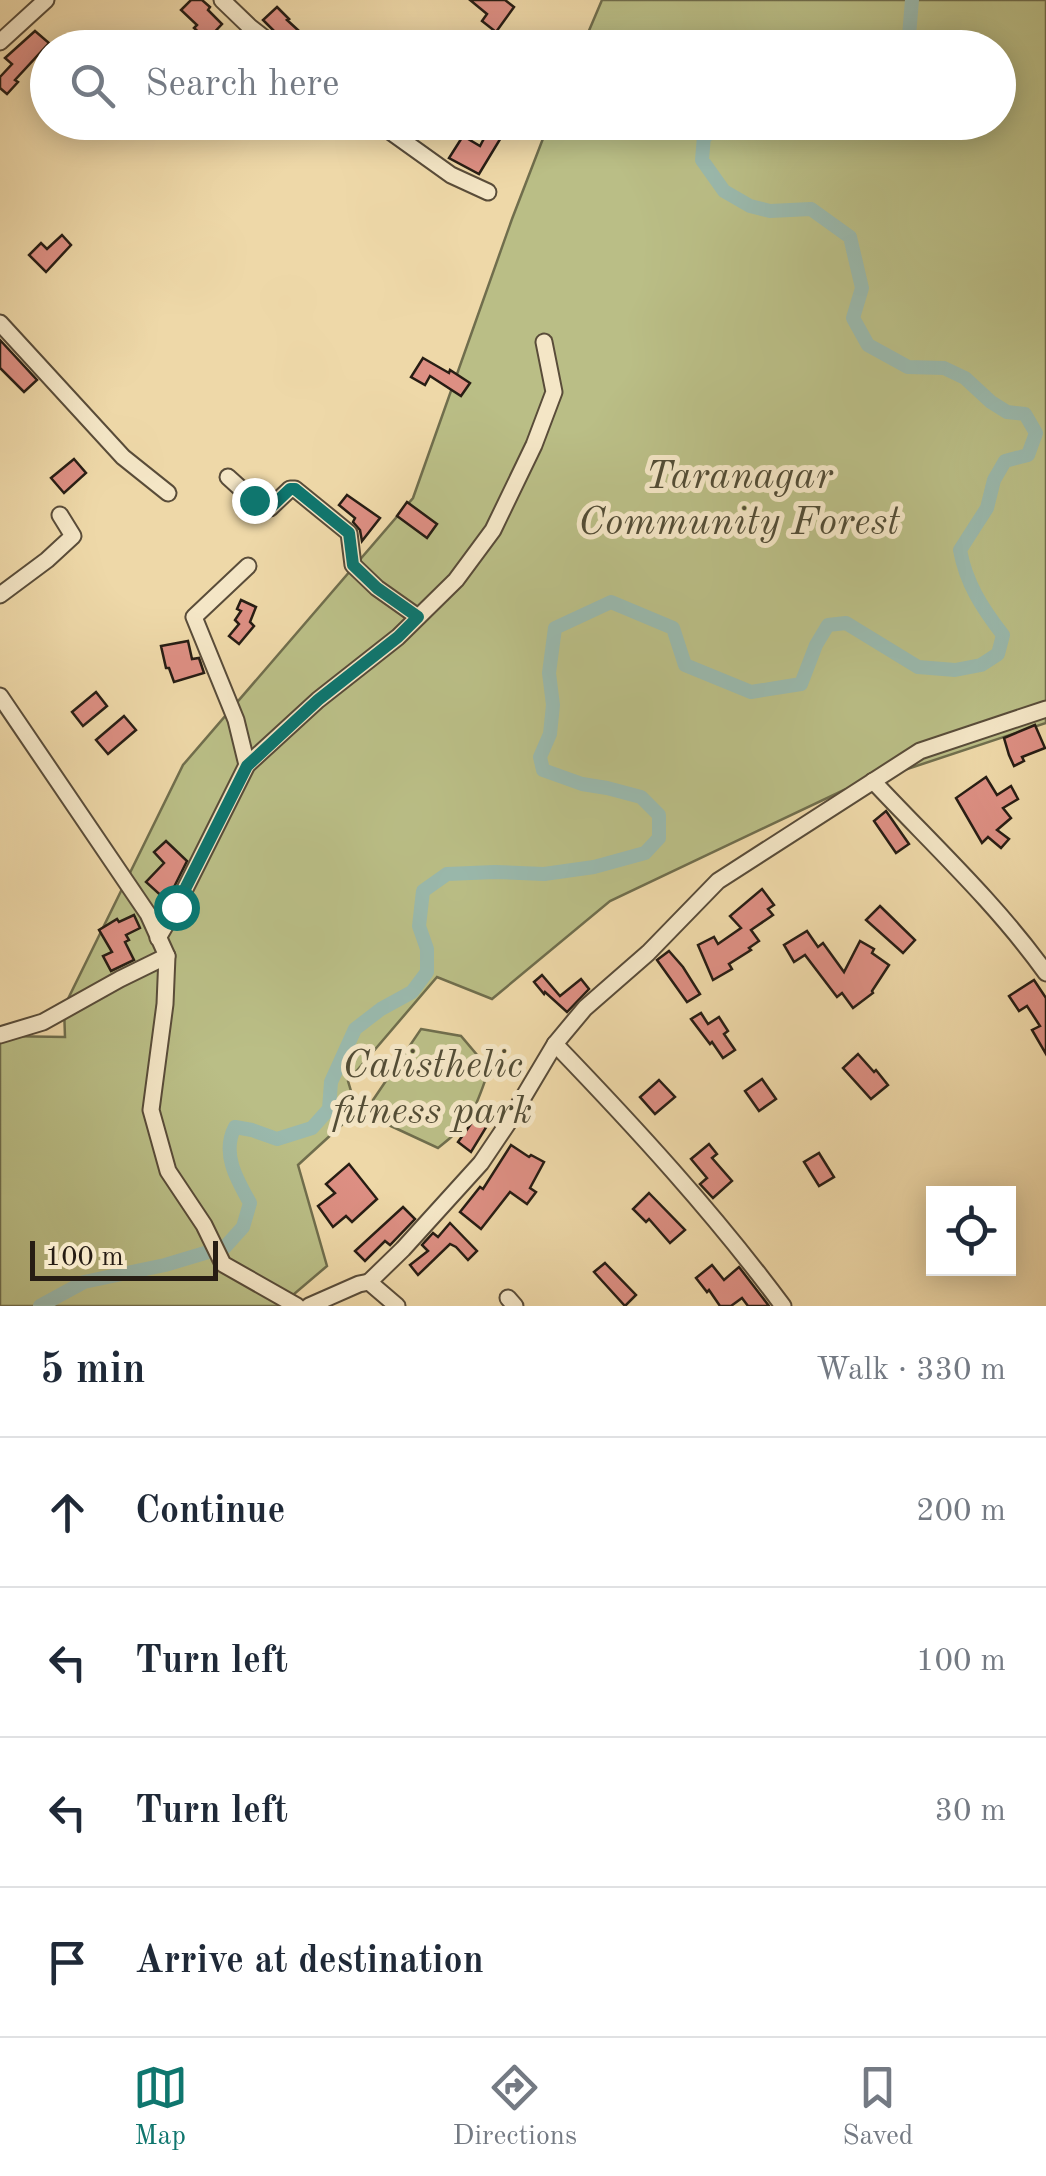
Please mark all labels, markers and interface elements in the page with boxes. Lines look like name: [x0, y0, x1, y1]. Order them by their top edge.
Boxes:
search box: [30, 30, 1016, 140]
icon: search: [65, 58, 120, 113]
text: Search here: [145, 66, 340, 104]
park label: Taranagar Community Forest: [578, 458, 900, 544]
route end: [232, 478, 278, 524]
route start: [154, 885, 200, 931]
park label: Calisthelic fitness park: [332, 1047, 532, 1133]
map controls: [926, 1186, 1016, 1276]
button: locate: [926, 1186, 1016, 1276]
scale bar: [30, 1236, 218, 1280]
text: 100 m: [45, 1244, 124, 1272]
text: 5 min: [40, 1350, 146, 1392]
text: Walk · 330 m: [816, 1355, 1006, 1387]
icon: ahead: [40, 1485, 95, 1540]
text: Continue: [135, 1493, 285, 1531]
text: 200 m: [916, 1496, 1006, 1528]
icon: left: [40, 1635, 95, 1690]
text: Turn left: [135, 1643, 288, 1681]
text: 100 m: [916, 1646, 1006, 1678]
icon: left: [40, 1785, 95, 1840]
text: Turn left: [135, 1793, 288, 1831]
text: 30 m: [935, 1796, 1006, 1828]
icon: arrive: [40, 1935, 95, 1990]
text: Arrive at destination: [135, 1943, 484, 1981]
tab: Map: [133, 2060, 188, 2155]
tab: Directions: [453, 2060, 577, 2155]
tab: Saved: [842, 2060, 913, 2155]

